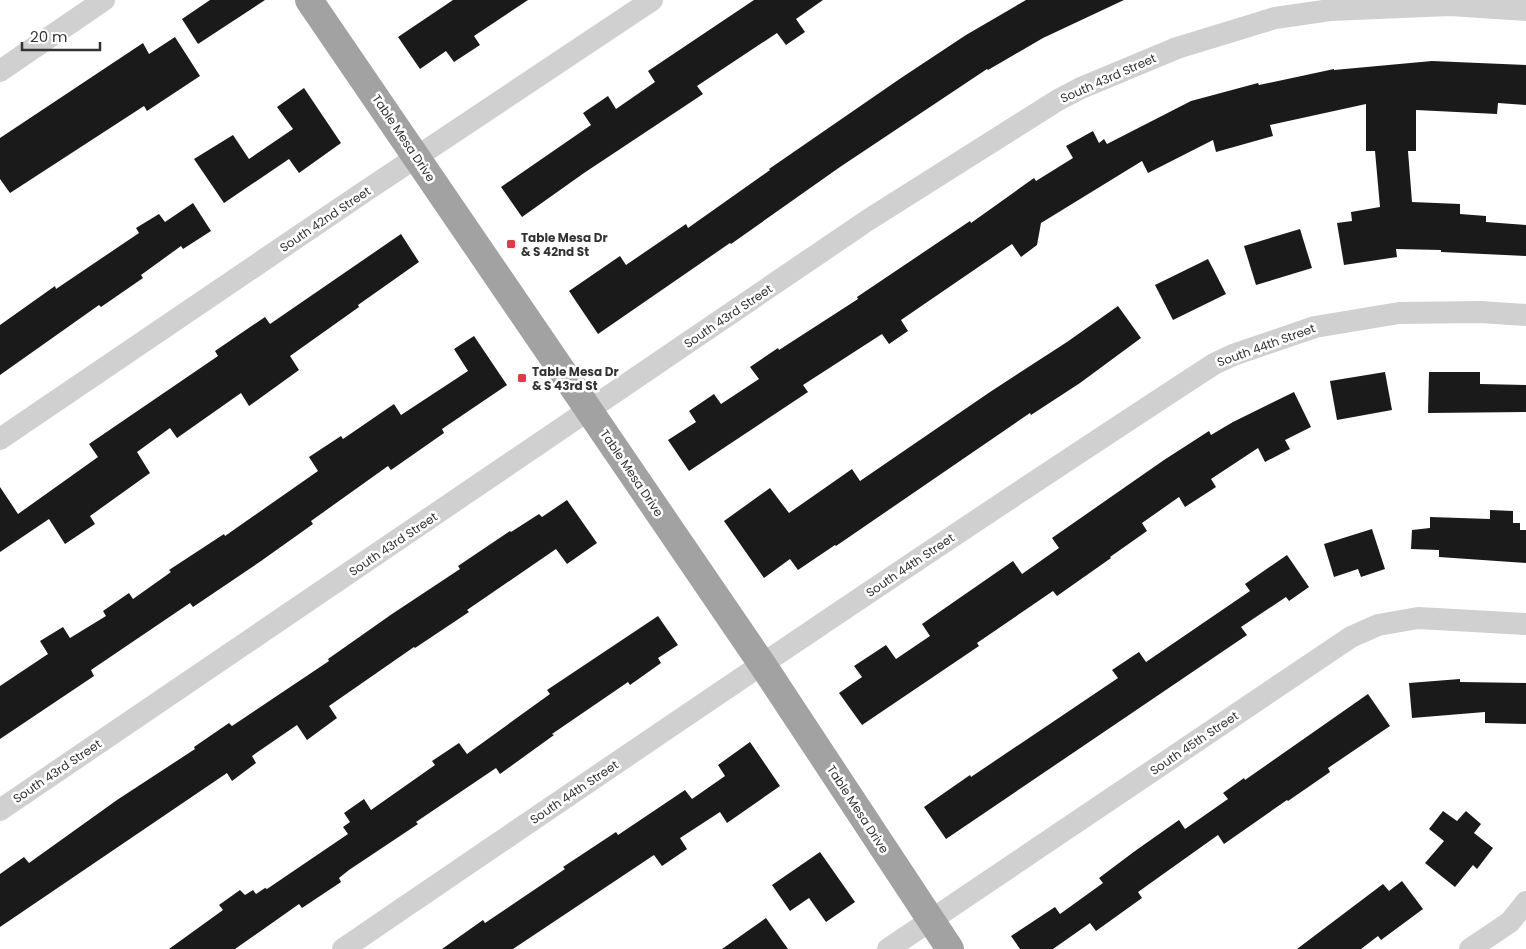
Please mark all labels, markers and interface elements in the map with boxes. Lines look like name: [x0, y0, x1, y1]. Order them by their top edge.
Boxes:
scale bar: [22, 20, 100, 52]
text: 20 m: [30, 26, 68, 47]
street label: South 43rd Street: [1057, 49, 1159, 107]
street label: Table Mesa Drive: [369, 91, 439, 185]
street label: South 42nd Street: [276, 182, 374, 256]
place label: Table Mesa Dr & S 42nd St: [521, 229, 608, 260]
marker: Table Mesa Dr & S 42nd St: [505, 238, 517, 250]
street label: South 43rd Street: [680, 280, 776, 352]
street label: South 44th Street: [1215, 319, 1317, 371]
place label: Table Mesa Dr & S 43rd St: [532, 363, 619, 394]
marker: Table Mesa Dr & S 43rd St: [516, 372, 528, 384]
street label: Table Mesa Drive: [597, 426, 667, 520]
street label: South 43rd Street: [345, 508, 441, 580]
street label: South 44th Street: [862, 529, 958, 601]
street label: South 45th Street: [1146, 707, 1242, 779]
street label: South 43rd Street: [9, 735, 105, 807]
street label: South 44th Street: [526, 756, 622, 828]
street label: Table Mesa Drive: [823, 762, 893, 856]

